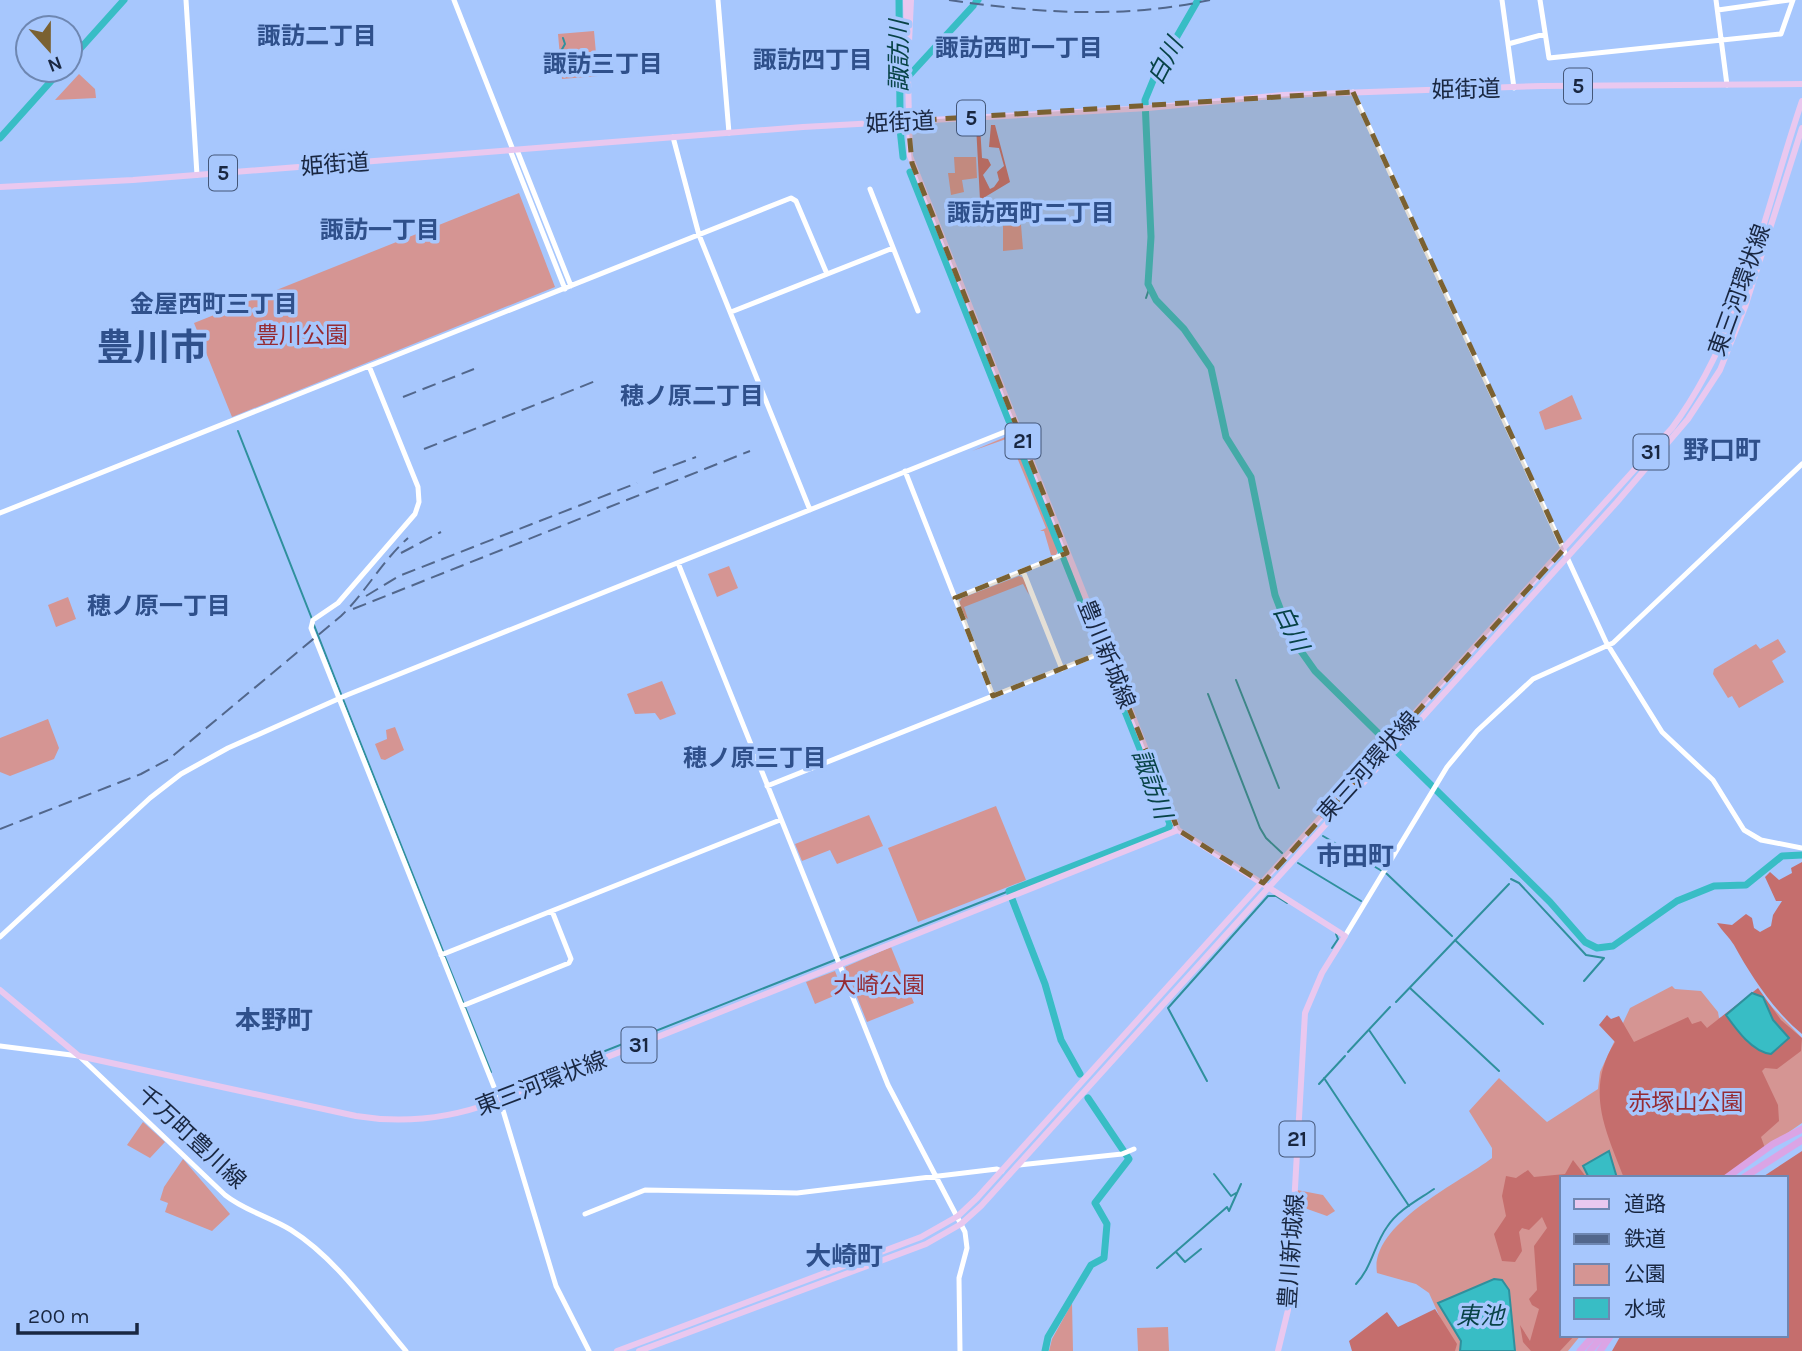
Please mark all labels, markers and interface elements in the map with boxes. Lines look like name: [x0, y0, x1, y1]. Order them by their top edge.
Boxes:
north arrow: [14, 14, 84, 84]
water label: 諏訪川: [885, 17, 913, 92]
district label: 諏訪二丁目: [257, 22, 377, 50]
water label: 白川: [1141, 31, 1190, 89]
district label: 諏訪西町一丁目: [935, 34, 1103, 62]
district label: 諏訪四丁目: [753, 46, 873, 74]
district label: 諏訪三丁目: [543, 50, 663, 78]
text: N: [44, 51, 65, 77]
road number: 5: [1564, 68, 1592, 104]
street label: 姫街道: [1431, 75, 1501, 104]
road number: 5: [957, 100, 985, 136]
street label: 姫街道: [865, 107, 935, 138]
street label: 姫街道: [300, 149, 370, 180]
road number: 5: [209, 156, 237, 190]
district label: 諏訪西町二丁目: [947, 199, 1115, 227]
district label: 諏訪一丁目: [320, 216, 440, 244]
street label: 東三河環状線: [1703, 221, 1776, 360]
district label: 金屋西町三丁目: [130, 290, 298, 318]
park label: 豊川公園: [256, 322, 348, 349]
district label: 豊川市: [97, 326, 208, 369]
district label: 穂ノ原二丁目: [620, 382, 764, 410]
road number: 21: [1006, 424, 1040, 458]
road number: 31: [1634, 434, 1668, 470]
district label: 野口町: [1683, 435, 1761, 466]
district label: 穂ノ原一丁目: [87, 592, 231, 620]
street label: 豊川新城線: [1072, 596, 1141, 713]
water label: 白川: [1268, 600, 1315, 658]
street label: 東三河環状線: [1312, 706, 1425, 827]
district label: 穂ノ原三丁目: [683, 744, 827, 772]
water label: 諏訪川: [1127, 745, 1178, 825]
district label: 市田町: [1316, 841, 1394, 872]
park label: 大崎公園: [833, 972, 925, 999]
district label: 本野町: [235, 1005, 313, 1036]
road number: 31: [622, 1028, 656, 1062]
street label: 東三河環状線: [472, 1046, 610, 1121]
street label: 千万町豊川線: [132, 1080, 251, 1194]
park label: 赤塚山公園: [1629, 1089, 1744, 1116]
road number: 21: [1280, 1122, 1314, 1156]
legend: [1560, 1176, 1788, 1337]
text: 道路: [1624, 1192, 1666, 1216]
street label: 豊川新城線: [1274, 1193, 1309, 1309]
text: 鉄道: [1624, 1227, 1666, 1251]
district label: 大崎町: [805, 1241, 883, 1272]
text: 公園: [1624, 1262, 1666, 1286]
scale bar: [18, 1292, 136, 1336]
text: 水域: [1624, 1297, 1666, 1321]
water label: 東池: [1456, 1302, 1506, 1330]
text: 200 m: [28, 1304, 90, 1328]

